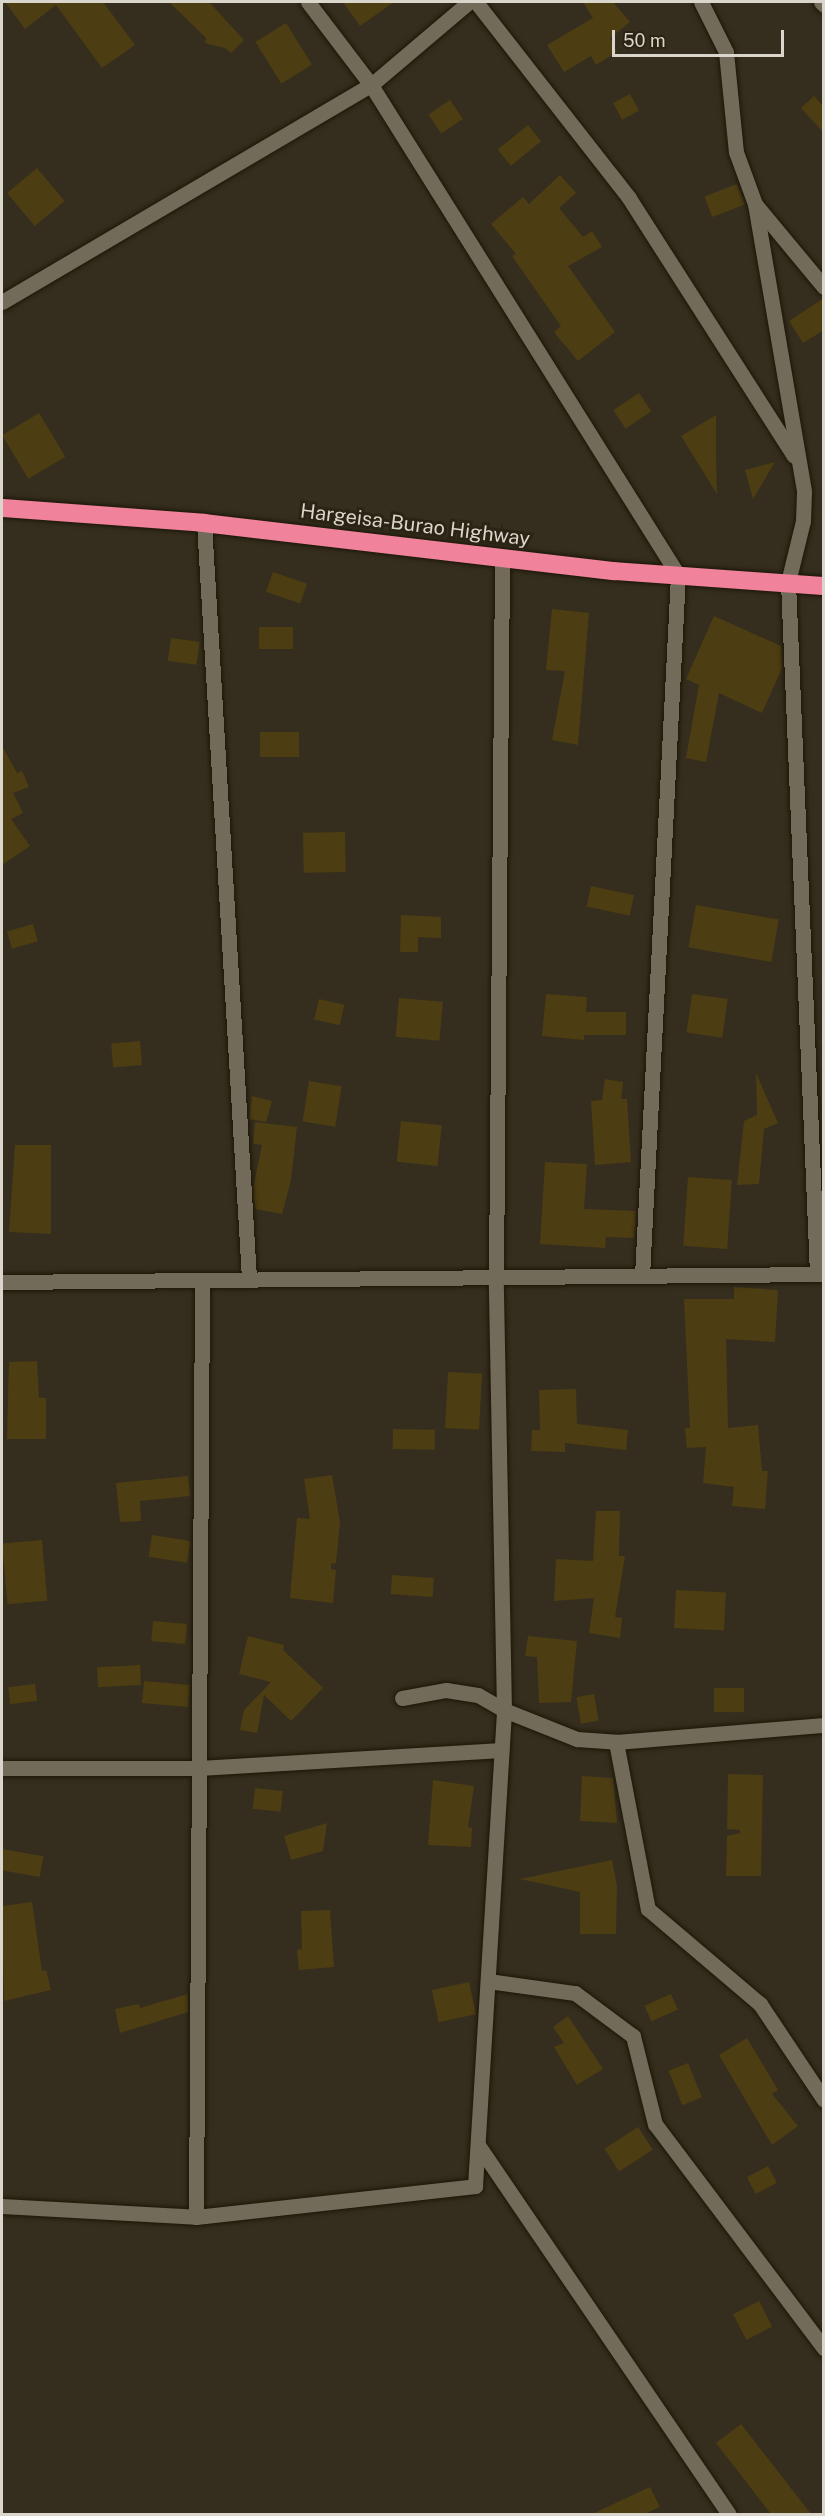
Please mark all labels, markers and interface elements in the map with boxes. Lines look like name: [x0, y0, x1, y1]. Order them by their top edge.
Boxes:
scale bar: [615, 18, 788, 56]
text: 50 m: [623, 30, 666, 51]
street label: Hargeisa-Burao Highway: [299, 499, 531, 551]

